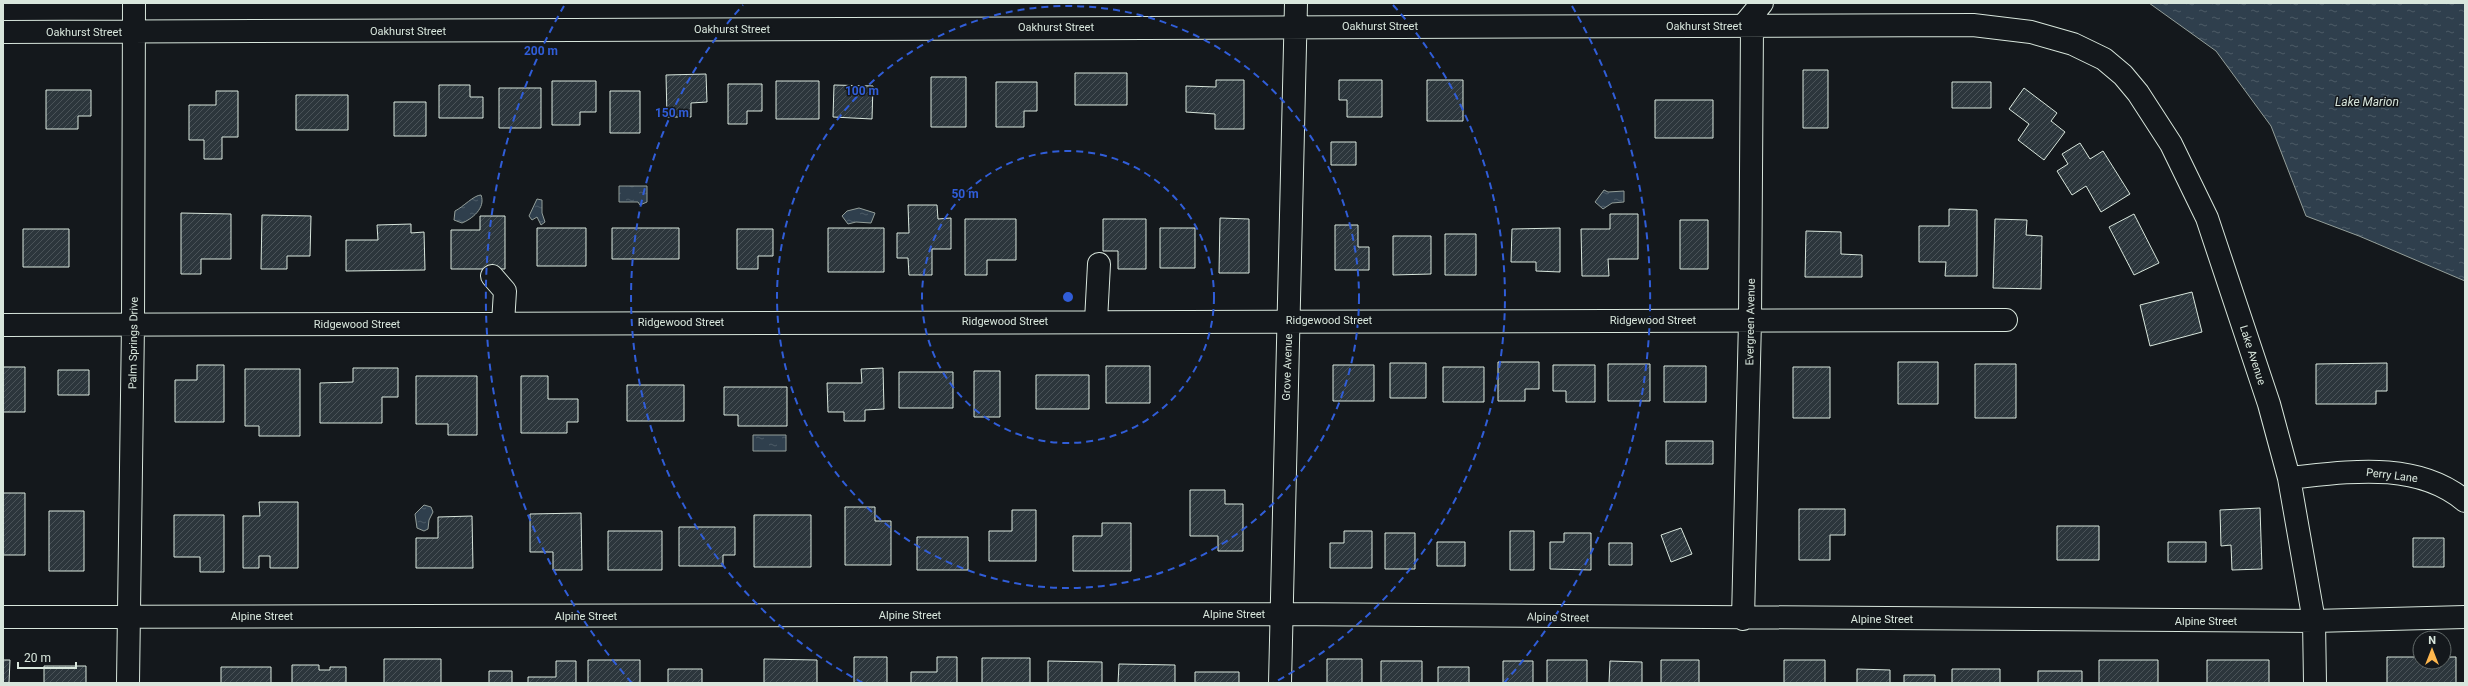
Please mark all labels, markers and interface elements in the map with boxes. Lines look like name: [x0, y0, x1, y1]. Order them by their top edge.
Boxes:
street label: Oakhurst Street: [1342, 20, 1418, 33]
street label: Oakhurst Street: [1666, 20, 1742, 33]
street label: Oakhurst Street: [1018, 21, 1094, 34]
street label: Oakhurst Street: [694, 23, 770, 36]
street label: Oakhurst Street: [370, 25, 446, 38]
street label: Oakhurst Street: [46, 26, 122, 39]
text: 200 m: [524, 44, 558, 58]
text: 100 m: [845, 84, 879, 98]
water label: Lake Marion: [2335, 95, 2399, 109]
text: 150 m: [655, 106, 689, 120]
text: 50 m: [951, 187, 979, 201]
street label: Evergreen Avenue: [1743, 278, 1758, 366]
centre of rings: [1061, 290, 1075, 304]
street label: Palm Springs Drive: [126, 297, 141, 389]
street label: Ridgewood Street: [1286, 314, 1373, 327]
street label: Ridgewood Street: [1610, 314, 1697, 327]
street label: Ridgewood Street: [962, 315, 1049, 328]
street label: Ridgewood Street: [638, 316, 725, 329]
street label: Ridgewood Street: [314, 318, 401, 331]
street label: Lake Avenue: [2237, 324, 2268, 387]
street label: Grove Avenue: [1280, 333, 1295, 401]
street label: Perry Lane: [2365, 466, 2419, 485]
street label: Alpine Street: [1203, 608, 1266, 621]
street label: Alpine Street: [879, 609, 942, 622]
street label: Alpine Street: [231, 610, 294, 623]
street label: Alpine Street: [555, 610, 618, 623]
street label: Alpine Street: [1527, 610, 1590, 625]
street label: Alpine Street: [1851, 613, 1914, 626]
street label: Alpine Street: [2175, 615, 2238, 628]
north arrow: [2412, 630, 2452, 670]
text: N: [2428, 634, 2436, 647]
scale bar: [18, 644, 76, 670]
text: 20 m: [24, 651, 51, 665]

